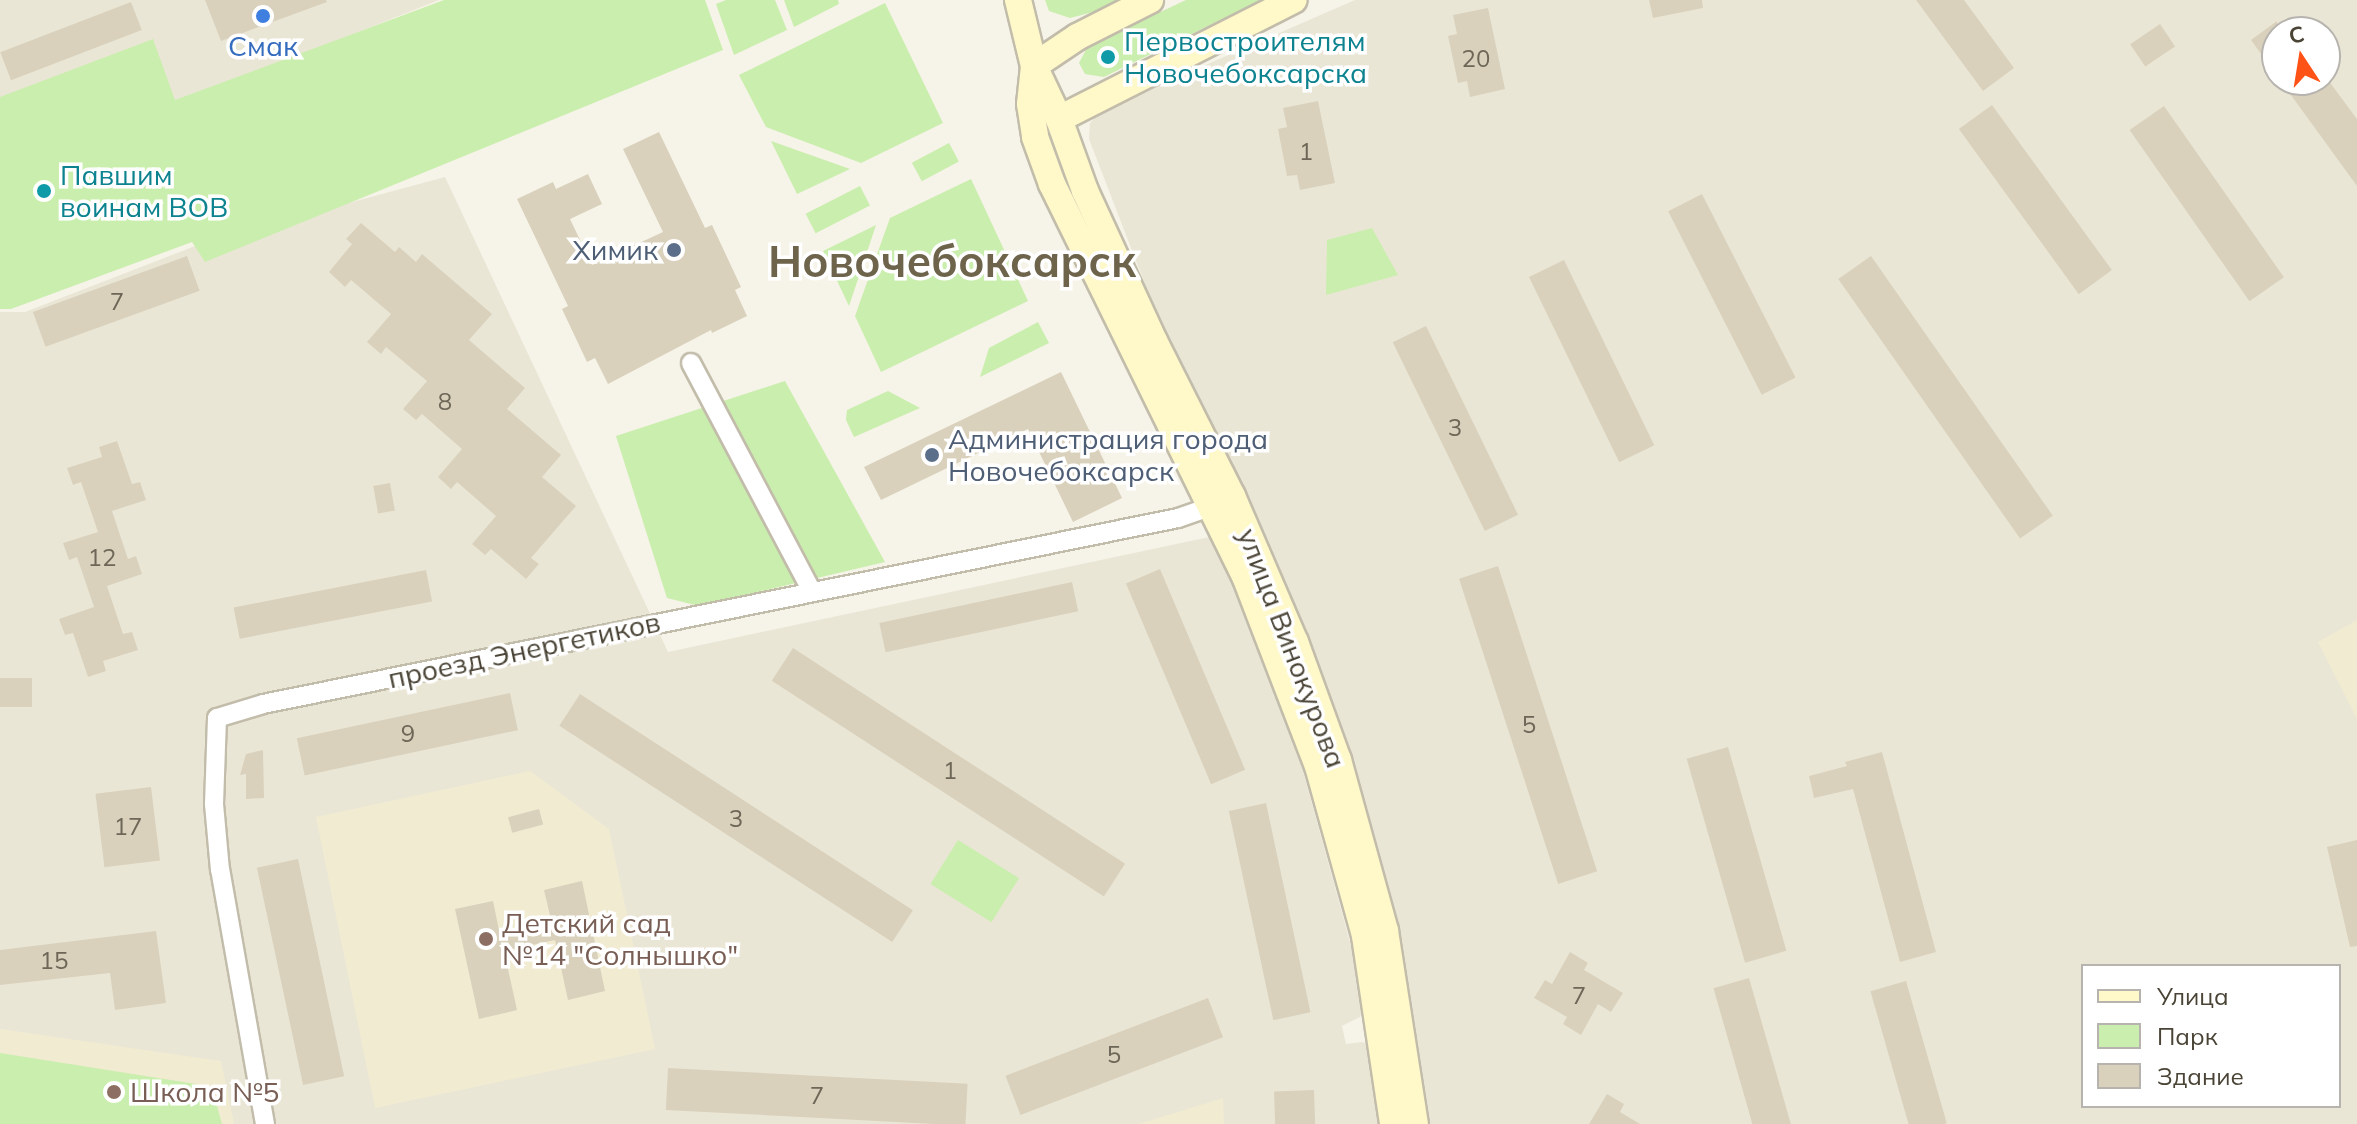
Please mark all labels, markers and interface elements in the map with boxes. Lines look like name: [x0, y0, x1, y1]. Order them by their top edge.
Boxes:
marker: Смак: [254, 7, 272, 25]
north arrow: [2261, 16, 2341, 96]
text: С: [2286, 19, 2307, 50]
place label: Первостроителям Новочебоксарска: [1124, 24, 1367, 90]
place label: Смак: [228, 29, 298, 63]
house number: 20: [1462, 45, 1490, 73]
marker: Первостроителям Новочебоксарска: [1099, 48, 1117, 66]
house number: 1: [1299, 138, 1313, 166]
place label: Павшим воинам ВОВ: [60, 158, 228, 224]
marker: Павшим воинам ВОВ: [35, 182, 53, 200]
place label: Химик: [573, 233, 658, 267]
district label: Новочебоксарск: [768, 235, 1136, 287]
marker: Химик: [665, 241, 683, 259]
house number: 7: [110, 288, 124, 316]
house number: 8: [438, 388, 452, 416]
house number: 3: [1448, 414, 1462, 442]
place label: Администрация города Новочебоксарск: [948, 422, 1268, 488]
marker: Администрация города Новочебоксарск: [923, 446, 941, 464]
street label: улица Винокурова: [1231, 523, 1353, 773]
house number: 12: [88, 544, 116, 572]
street label: проезд Энергетиков: [385, 605, 663, 695]
house number: 5: [1522, 711, 1536, 739]
house number: 9: [401, 720, 415, 748]
house number: 1: [943, 757, 957, 785]
house number: 3: [729, 805, 743, 833]
house number: 17: [114, 813, 142, 841]
place label: Детский сад №14 "Солнышко": [502, 906, 738, 972]
marker: Детский сад №14 "Солнышко": [477, 930, 495, 948]
house number: 15: [40, 947, 68, 975]
legend: [2081, 964, 2341, 1108]
text: Улица: [2157, 981, 2229, 1011]
house number: 7: [1572, 982, 1586, 1010]
text: Парк: [2157, 1021, 2218, 1051]
house number: 5: [1107, 1041, 1121, 1069]
text: Здание: [2157, 1061, 2244, 1091]
place label: Школа №5: [130, 1075, 279, 1109]
house number: 7: [810, 1082, 824, 1110]
marker: Школа №5: [105, 1083, 123, 1101]

